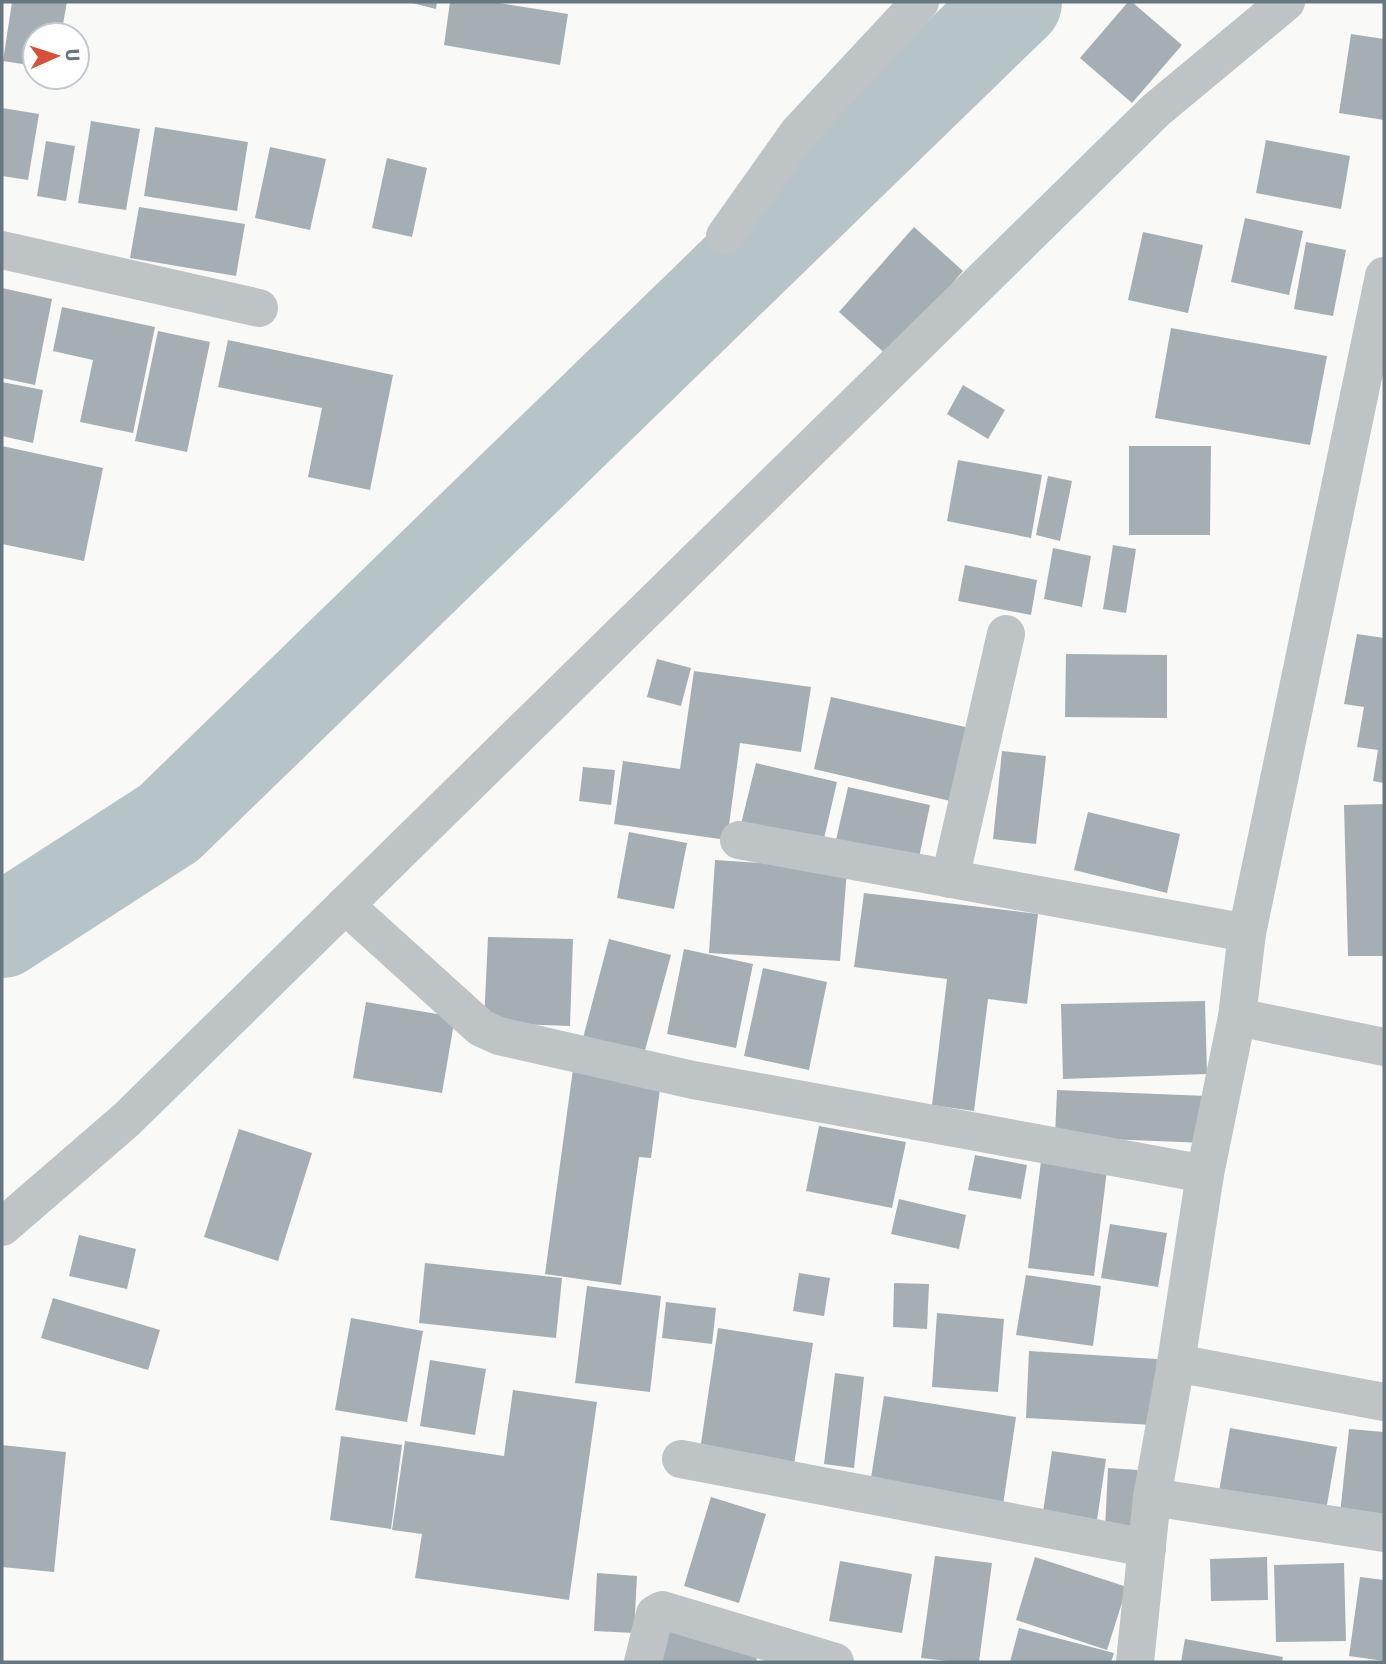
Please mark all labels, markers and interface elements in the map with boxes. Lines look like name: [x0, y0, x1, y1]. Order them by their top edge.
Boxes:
north arrow: [21, 21, 91, 91]
text: U: [61, 48, 84, 62]

